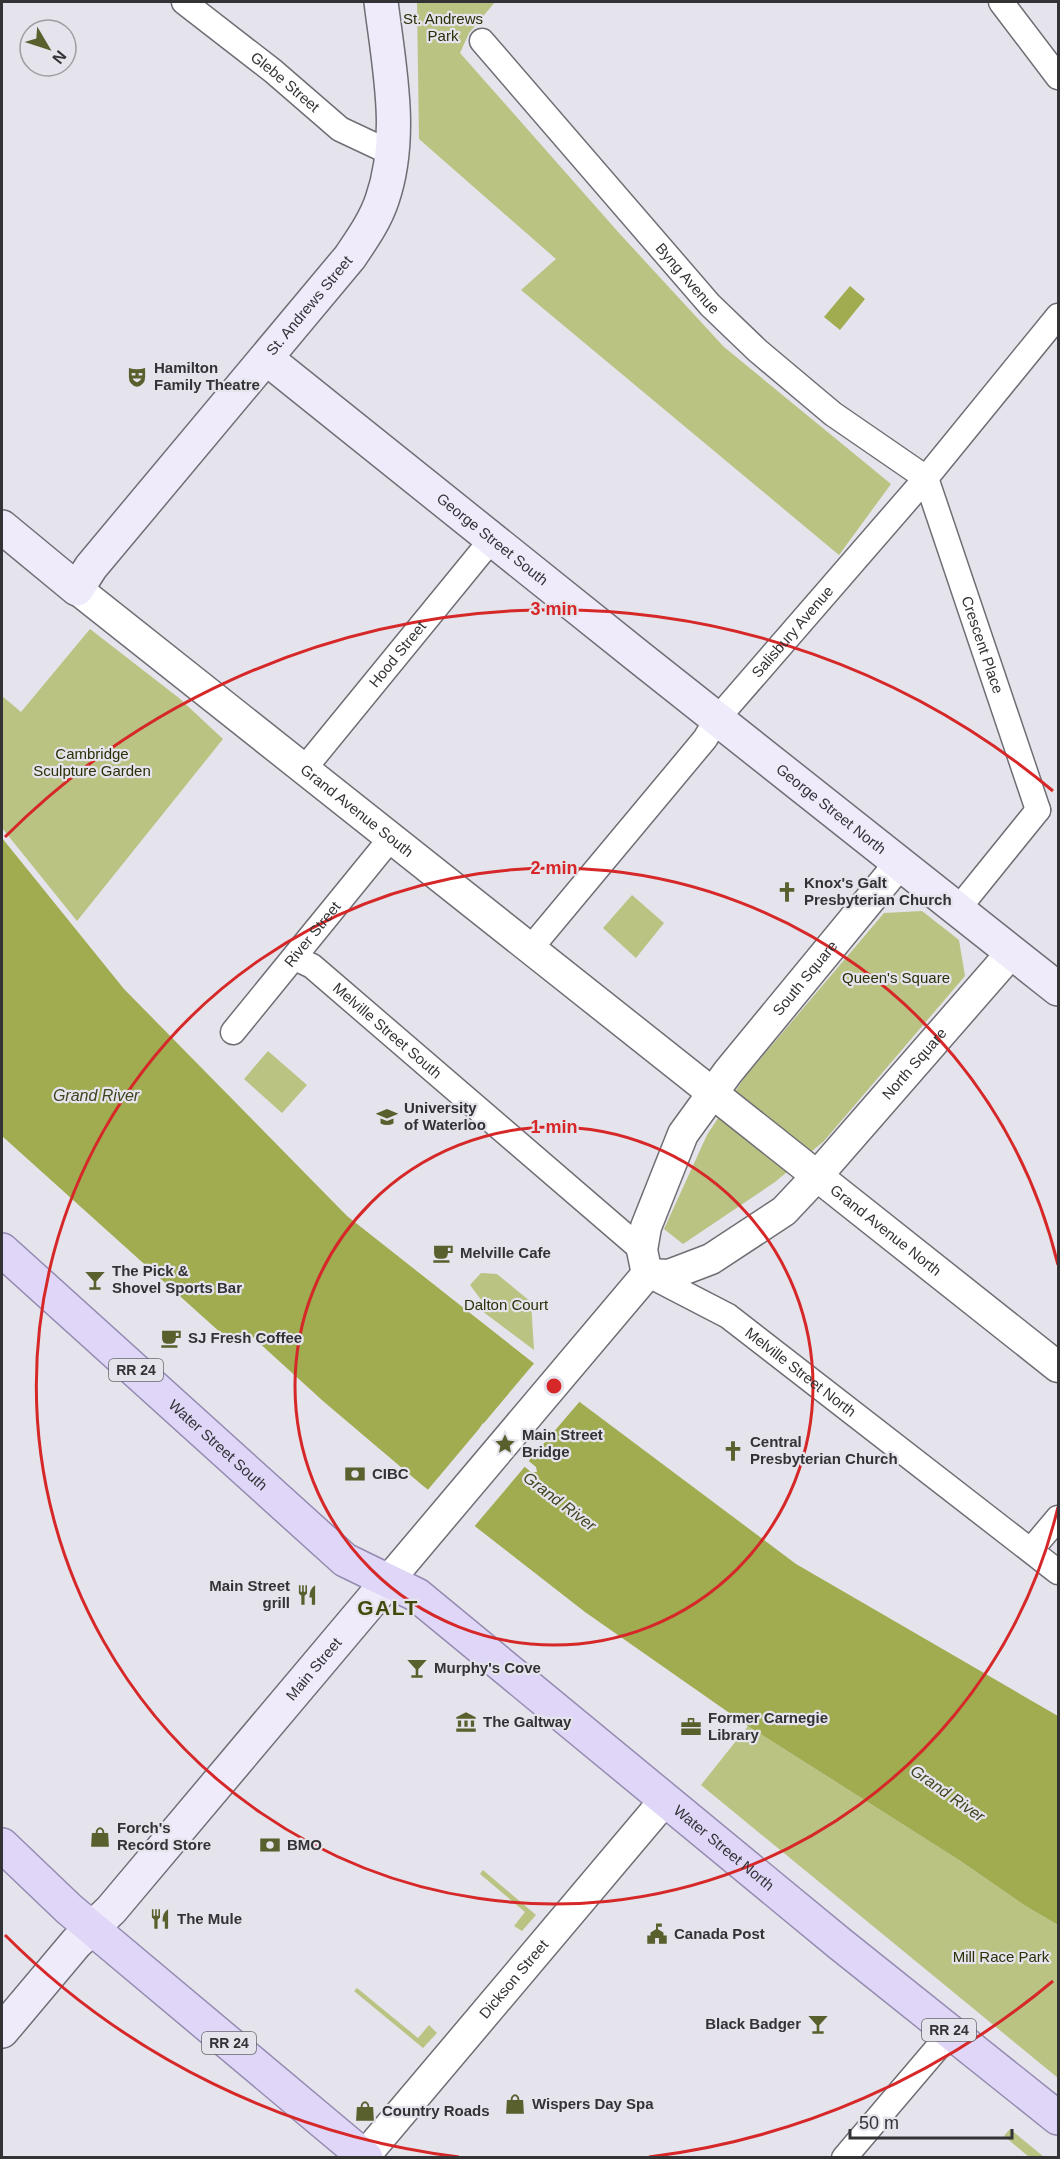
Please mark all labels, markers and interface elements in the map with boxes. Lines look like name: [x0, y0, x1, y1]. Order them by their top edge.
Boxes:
park label: St. Andrews Park: [403, 10, 483, 44]
north arrow: [18, 18, 78, 78]
text: N: [49, 47, 70, 67]
street label: Glebe Street: [248, 48, 324, 116]
street label: Byng Avenue: [652, 239, 723, 317]
street label: St. Andrews Street: [263, 252, 356, 358]
place label: Hamilton Family Theatre: [154, 359, 260, 393]
theatre icon: Hamilton Family Theatre: [125, 365, 149, 389]
street label: George Street South: [434, 489, 552, 589]
street label: Salisbury Avenue: [748, 582, 836, 681]
street label: Crescent Place: [958, 594, 1007, 696]
text: 3 min: [530, 599, 578, 619]
street label: Hood Street: [365, 617, 430, 690]
park label: Cambridge Sculpture Garden: [33, 745, 151, 779]
street label: George Street North: [773, 760, 890, 857]
street label: Grand Avenue South: [297, 761, 417, 860]
text: 2 min: [530, 858, 578, 878]
place label: Knox's Galt Presbyterian Church: [804, 874, 952, 908]
church icon: Knox's Galt Presbyterian Church: [775, 880, 799, 904]
street label: River Street: [281, 897, 344, 970]
street label: South Square: [769, 937, 841, 1019]
park label: Queen's Square: [842, 969, 950, 986]
street label: Melville Street South: [330, 979, 445, 1082]
street label: North Square: [878, 1024, 950, 1103]
water label: Grand River: [53, 1087, 140, 1104]
place label: University of Waterloo: [404, 1099, 486, 1133]
school or university icon: University of Waterloo: [375, 1105, 399, 1129]
text: 1 min: [530, 1117, 578, 1137]
street label: Grand Avenue North: [827, 1181, 945, 1279]
cafe icon: Melville Cafe: [431, 1241, 455, 1265]
place label: Melville Cafe: [460, 1244, 551, 1261]
place label: The Pick & Shovel Sports Bar: [112, 1262, 242, 1296]
bar icon: The Pick & Shovel Sports Bar: [83, 1268, 107, 1292]
park label: Dalton Court: [464, 1296, 549, 1313]
street label: Melville Street North: [742, 1324, 859, 1420]
cafe icon: SJ Fresh Coffee: [159, 1326, 183, 1350]
place label: SJ Fresh Coffee: [188, 1329, 302, 1346]
road number: RR 24: [109, 1359, 163, 1381]
centre of rings: [544, 1376, 564, 1396]
street label: Water Street South: [165, 1396, 271, 1494]
place label: Main Street Bridge: [522, 1426, 603, 1460]
place icon: Main Street Bridge: [493, 1432, 517, 1456]
place label: Central Presbyterian Church: [750, 1433, 898, 1467]
church icon: Central Presbyterian Church: [721, 1439, 745, 1463]
bank icon: CIBC: [343, 1462, 367, 1486]
place label: CIBC: [372, 1465, 409, 1482]
water label: Grand River: [520, 1469, 600, 1535]
place label: Main Street grill: [209, 1577, 290, 1611]
restaurant icon: Main Street grill: [295, 1583, 319, 1607]
district label: GALT: [357, 1596, 419, 1619]
street label: Main Street: [282, 1633, 345, 1704]
bar icon: Murphy's Cove: [405, 1656, 429, 1680]
place label: Murphy's Cove: [434, 1659, 541, 1676]
place label: Former Carnegie Library: [708, 1709, 828, 1743]
museum icon: The Galtway: [454, 1710, 478, 1734]
place label: The Galtway: [483, 1713, 572, 1730]
office icon: Former Carnegie Library: [679, 1715, 703, 1739]
water label: Grand River: [908, 1762, 988, 1825]
street label: Water Street North: [671, 1801, 778, 1894]
place label: Forch's Record Store: [117, 1819, 211, 1853]
shop icon: Forch's Record Store: [88, 1825, 112, 1849]
bank icon: BMO: [258, 1833, 282, 1857]
place label: BMO: [287, 1836, 322, 1853]
restaurant icon: The Mule: [148, 1907, 172, 1931]
place label: The Mule: [177, 1910, 242, 1927]
public building icon: Canada Post: [645, 1922, 669, 1946]
place label: Canada Post: [674, 1925, 765, 1942]
street label: Dickson Street: [476, 1935, 552, 2022]
park label: Mill Race Park: [953, 1948, 1050, 1965]
bar icon: Black Badger: [806, 2012, 830, 2036]
place label: Black Badger: [705, 2015, 801, 2032]
road number: RR 24: [922, 2019, 976, 2041]
road number: RR 24: [202, 2032, 256, 2054]
shop icon: Wispers Day Spa: [503, 2092, 527, 2116]
place label: Wispers Day Spa: [532, 2095, 654, 2112]
shop icon: Country Roads: [353, 2099, 377, 2123]
place label: Country Roads: [382, 2102, 490, 2119]
scale bar: [850, 2102, 1012, 2140]
text: 50 m: [859, 2113, 899, 2133]

